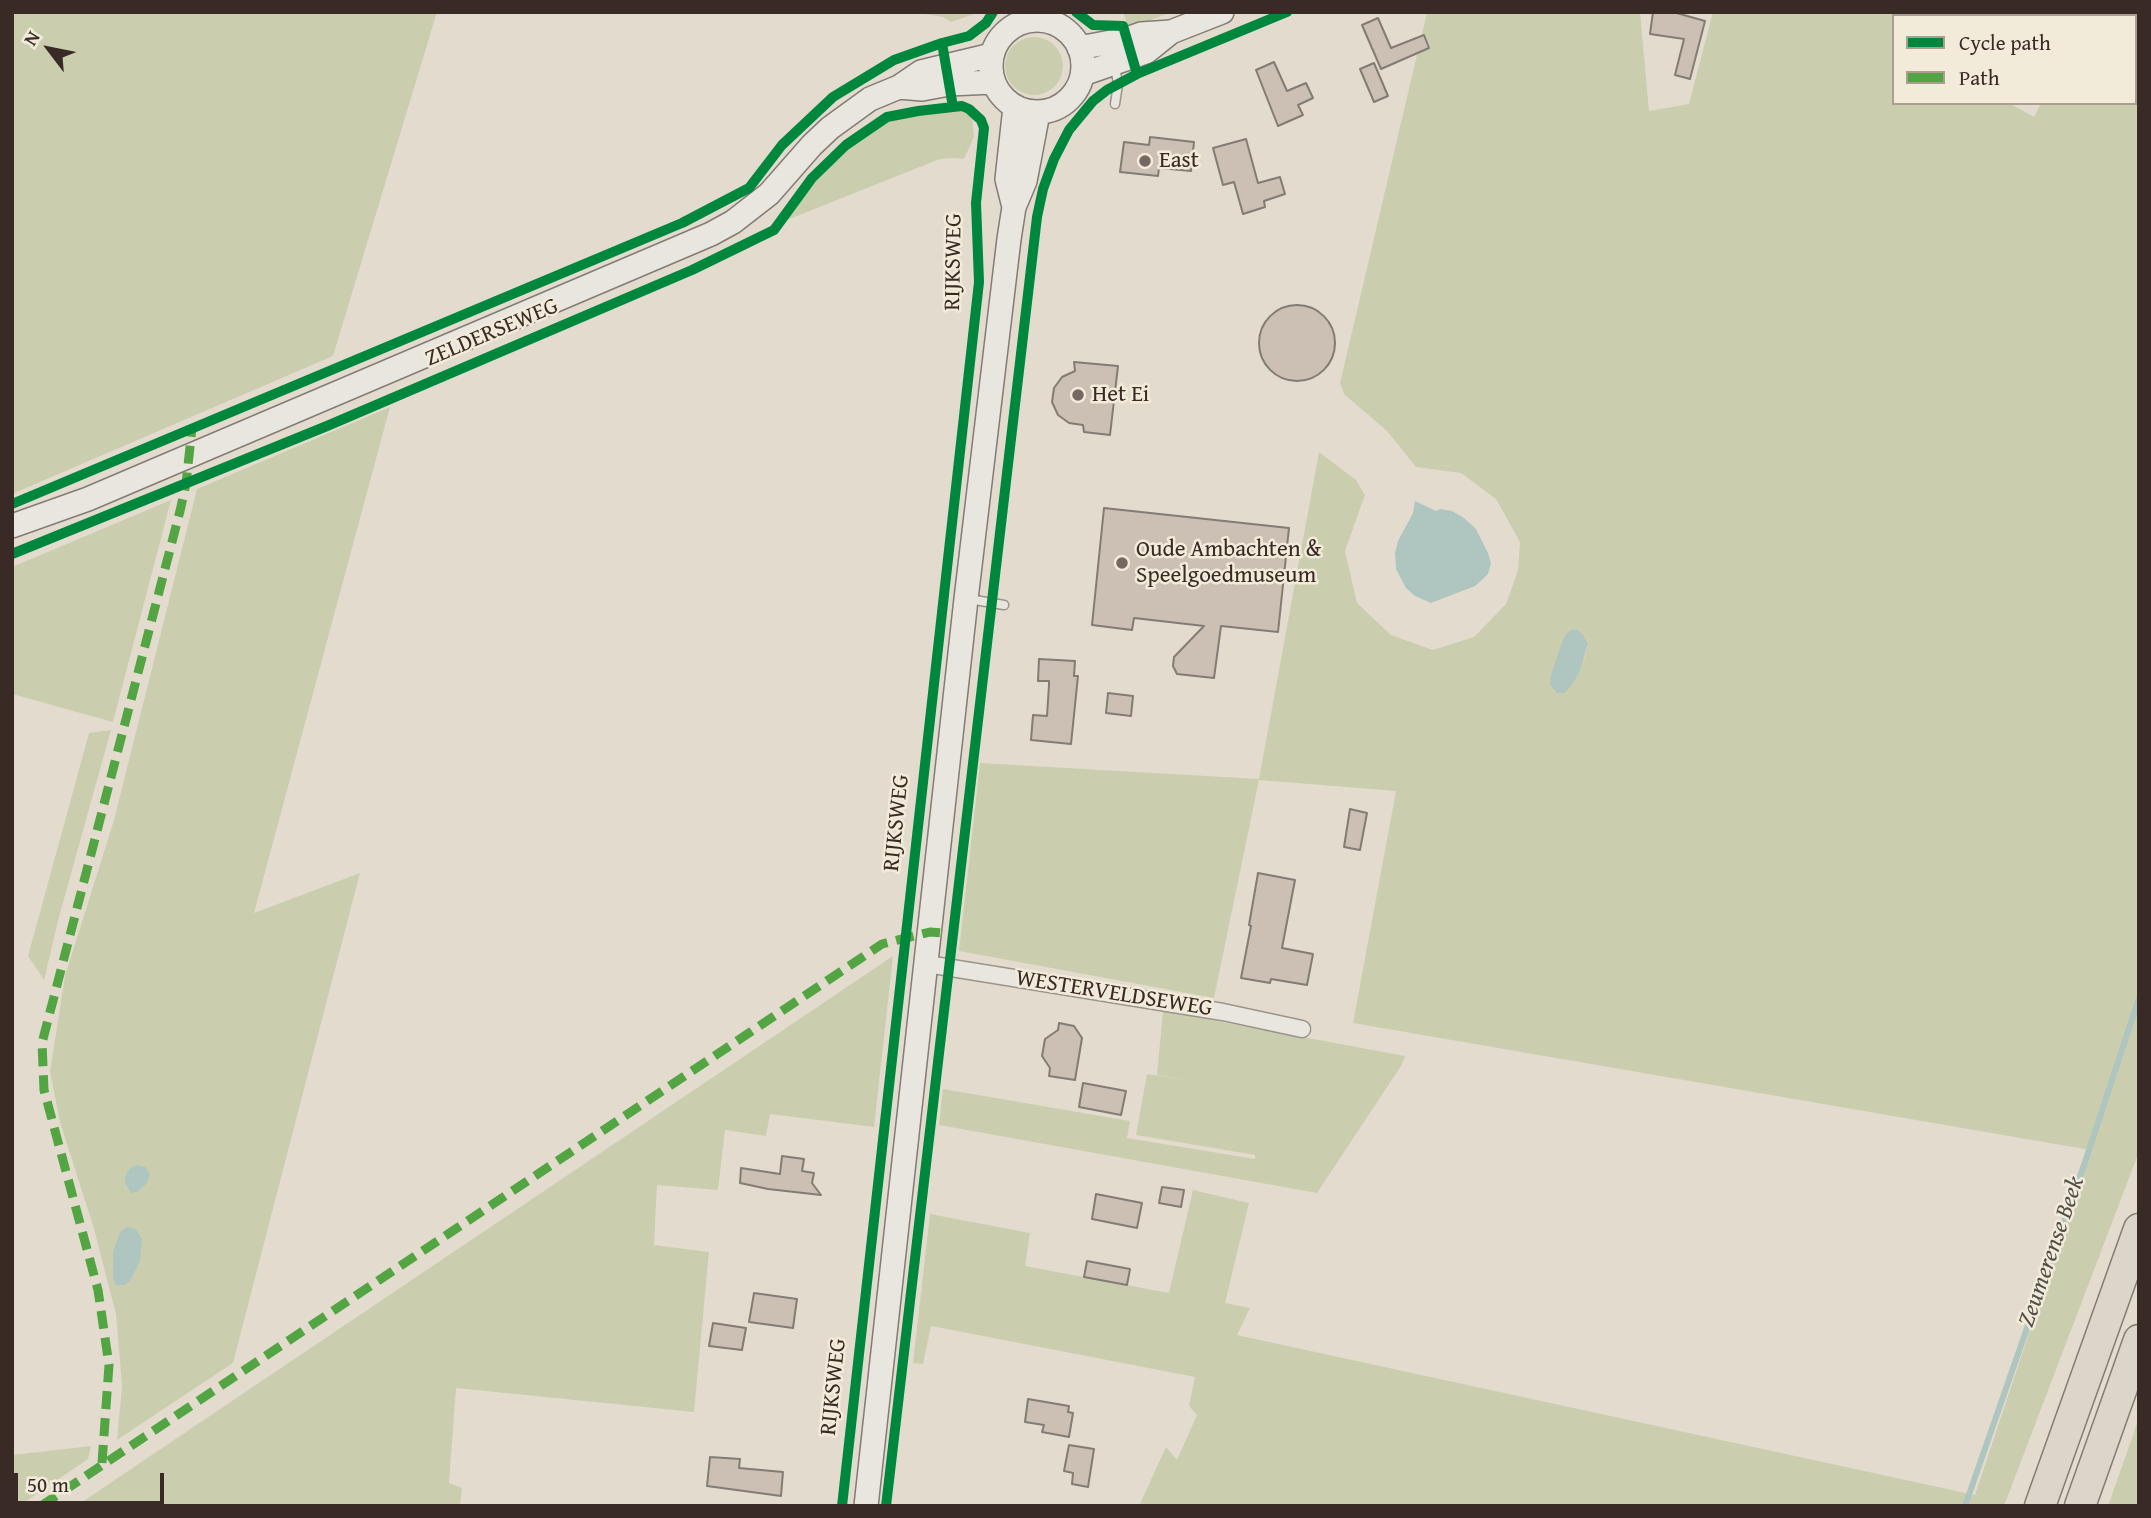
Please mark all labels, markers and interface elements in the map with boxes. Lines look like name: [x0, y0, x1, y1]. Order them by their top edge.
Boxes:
north arrow: [14, 14, 84, 84]
legend: [1892, 14, 2137, 105]
text: N: [16, 25, 46, 51]
text: Cycle path: [1959, 27, 2051, 58]
text: Path: [1959, 62, 1999, 93]
place label: East: [1159, 147, 1199, 175]
marker: East: [1137, 153, 1153, 169]
street label: RIJKSWEG: [939, 213, 969, 311]
street label: ZELDERSEWEG: [421, 293, 563, 373]
place label: Het Ei: [1092, 381, 1149, 409]
marker: Het Ei: [1070, 387, 1086, 403]
place label: Oude Ambachten & Speelgoedmuseum: [1136, 536, 1321, 590]
marker: Oude Ambachten & Speelgoedmuseum: [1114, 555, 1130, 571]
street label: RIJKSWEG: [878, 773, 916, 873]
street label: WESTERVELDSEWEG: [1014, 965, 1214, 1023]
water label: Zeumerense Beek: [2013, 1173, 2091, 1331]
street label: RIJKSWEG: [815, 1337, 853, 1437]
scale bar: [18, 1458, 168, 1502]
text: 50 m: [27, 1469, 69, 1500]

